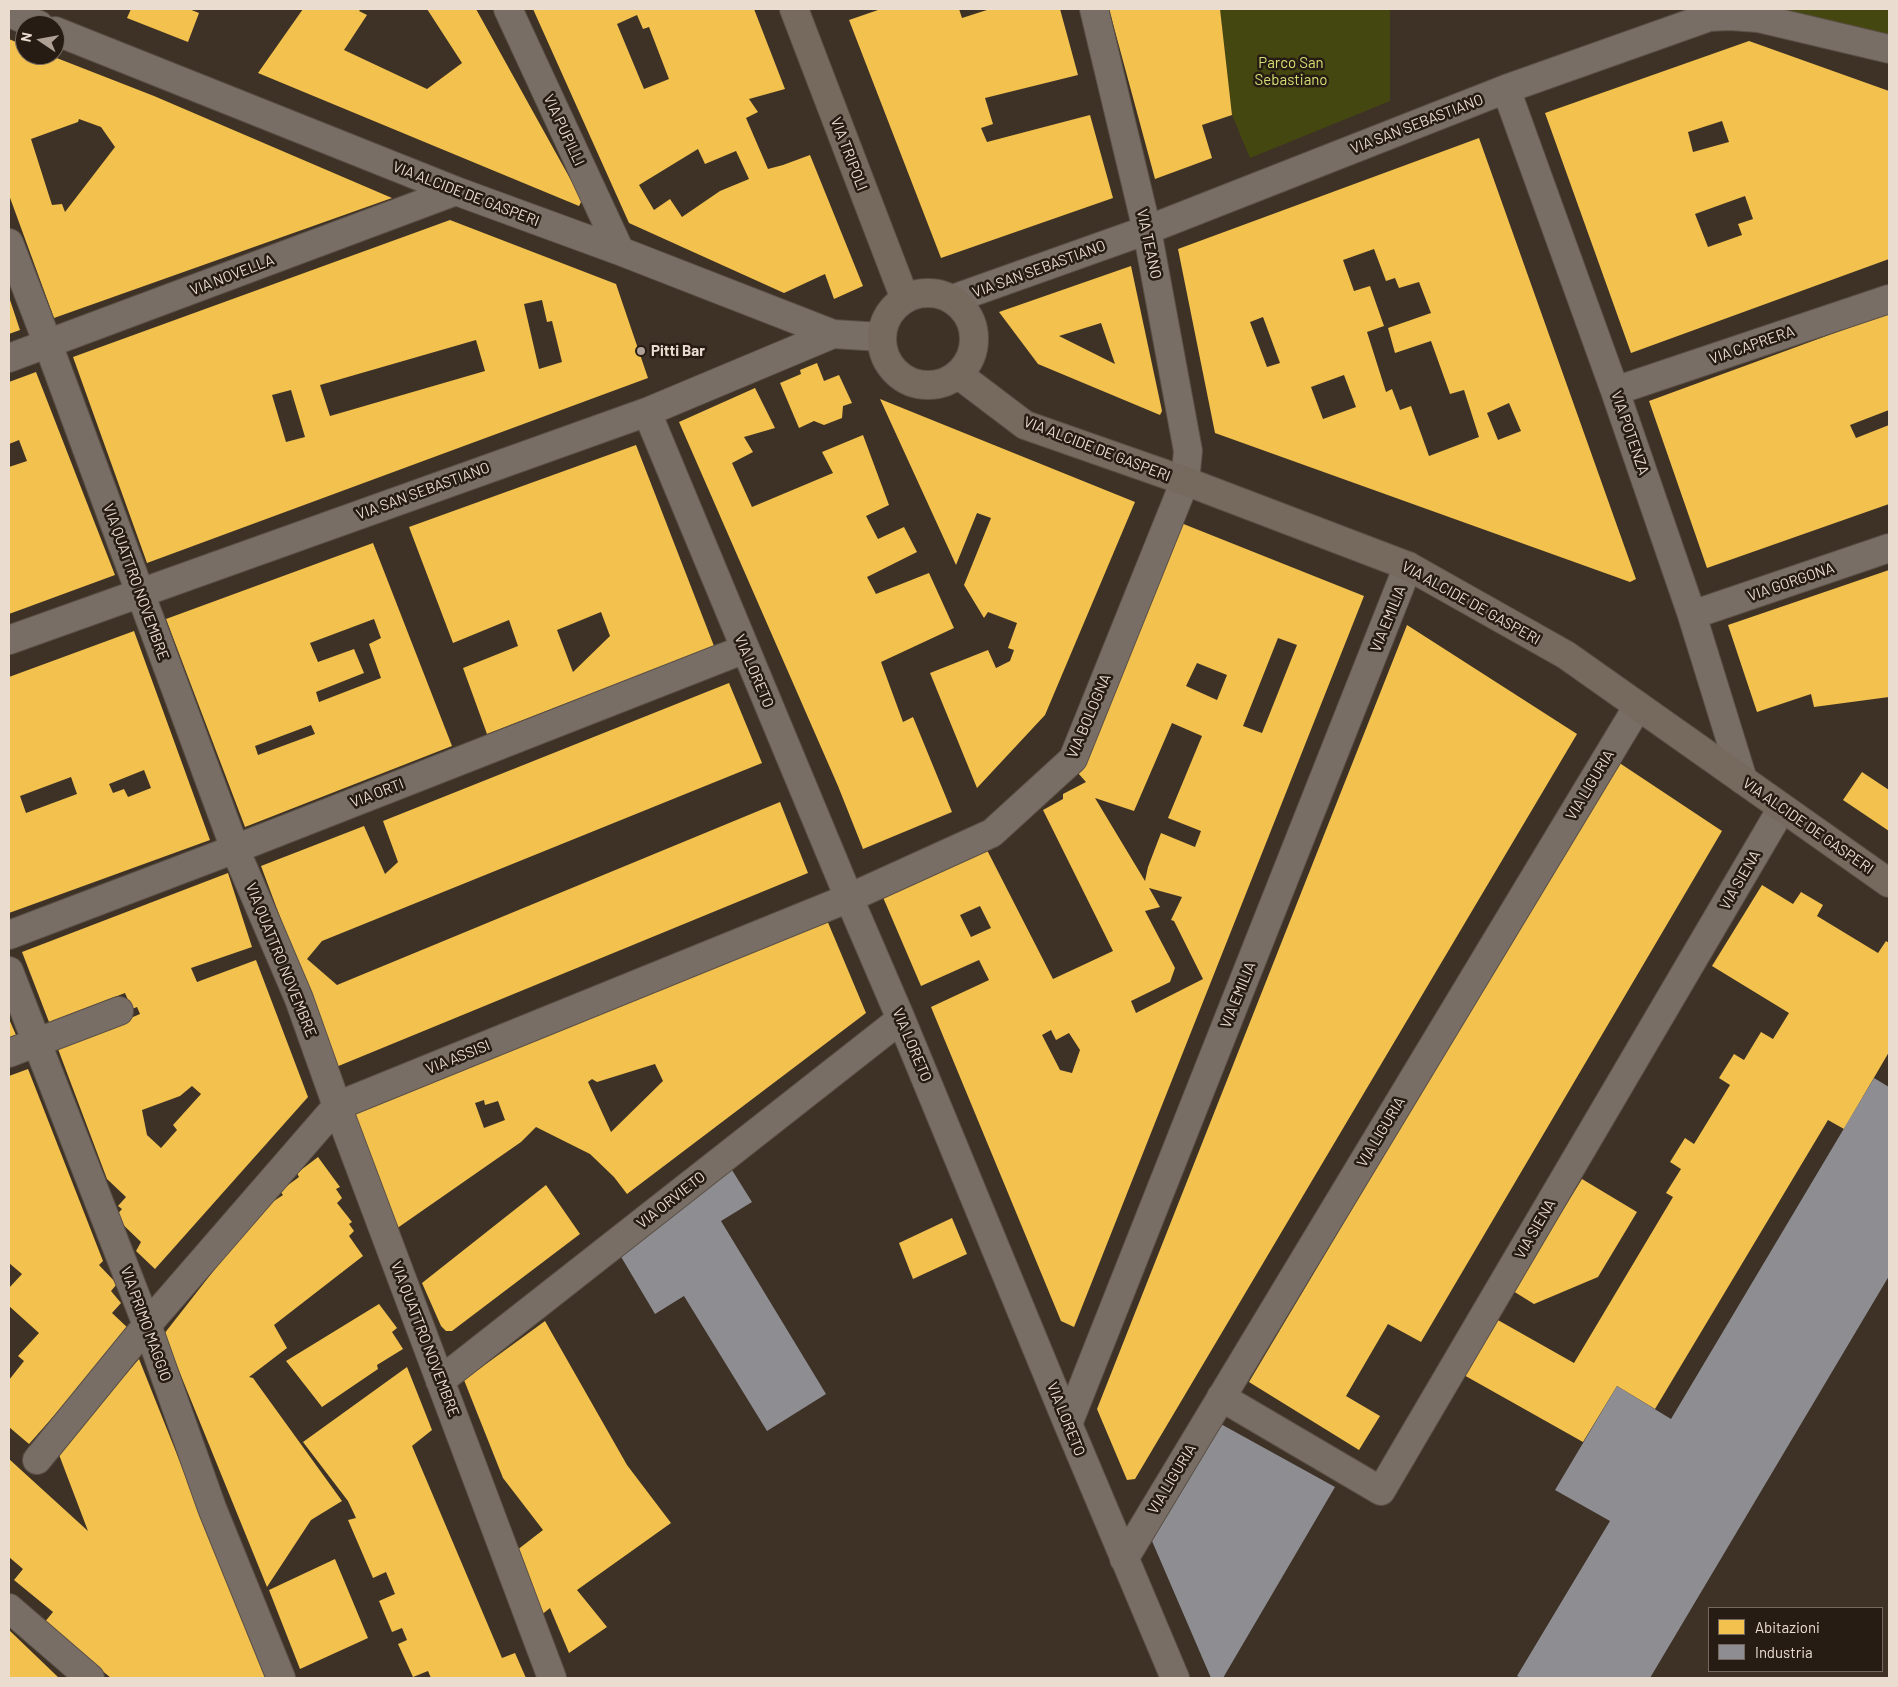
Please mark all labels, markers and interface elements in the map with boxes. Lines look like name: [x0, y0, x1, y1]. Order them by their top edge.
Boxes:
north arrow: [15, 15, 65, 65]
text: N: [17, 31, 35, 43]
park label: Parco San Sebastiano: [1255, 54, 1327, 89]
street label: VIA SAN SEBASTIANO: [1348, 90, 1486, 158]
street label: VIA PUPILLI: [540, 91, 588, 169]
street label: VIA TRIPOLI: [827, 115, 871, 193]
street label: VIA ALCIDE DE GASPERI: [390, 158, 542, 230]
street label: VIA TEANO: [1133, 207, 1165, 281]
street label: VIA SAN SEBASTIANO: [970, 236, 1108, 302]
street label: VIA NOVELLA: [187, 251, 277, 299]
street label: VIA CAPRERA: [1707, 322, 1797, 368]
place label: Pitti Bar: [651, 342, 705, 360]
marker: Pitti Bar: [635, 345, 647, 357]
street label: VIA POTENZA: [1607, 388, 1653, 478]
street label: VIA ALCIDE DE GASPERI: [1021, 413, 1173, 485]
street label: VIA SAN SEBASTIANO: [354, 458, 492, 524]
street label: VIA QUATTRO NOVEMBRE: [99, 501, 173, 663]
street label: VIA ALCIDE DE GASPERI: [1399, 557, 1543, 649]
street label: VIA GORGONA: [1745, 559, 1837, 605]
street label: VIA EMILIA: [1367, 583, 1409, 655]
street label: VIA LORETO: [730, 632, 778, 710]
street label: VIA BOLOGNA: [1063, 671, 1115, 761]
street label: VIA LIGURIA: [1562, 747, 1618, 823]
street label: VIA ALCIDE DE GASPERI: [1739, 774, 1877, 878]
street label: VIA ORTI: [348, 775, 406, 811]
street label: VIA SIENA: [1716, 847, 1764, 913]
street label: VIA QUATTRO NOVEMBRE: [242, 880, 320, 1040]
street label: VIA EMILIA: [1217, 959, 1259, 1031]
street label: VIA LORETO: [888, 1006, 936, 1084]
street label: VIA ASSISI: [423, 1036, 493, 1078]
street label: VIA LIGURIA: [1353, 1094, 1409, 1170]
street label: VIA ORVIETO: [633, 1168, 709, 1232]
street label: VIA SIENA: [1511, 1196, 1559, 1262]
street label: VIA QUATTRO NOVEMBRE: [387, 1259, 463, 1419]
street label: VIA PRIMO MAGGIO: [117, 1264, 175, 1384]
street label: VIA LORETO: [1043, 1379, 1089, 1459]
street label: VIA LIGURIA: [1144, 1441, 1200, 1517]
legend: [1708, 1607, 1883, 1672]
text: Abitazioni: [1755, 1618, 1820, 1636]
text: Industria: [1755, 1643, 1813, 1661]

